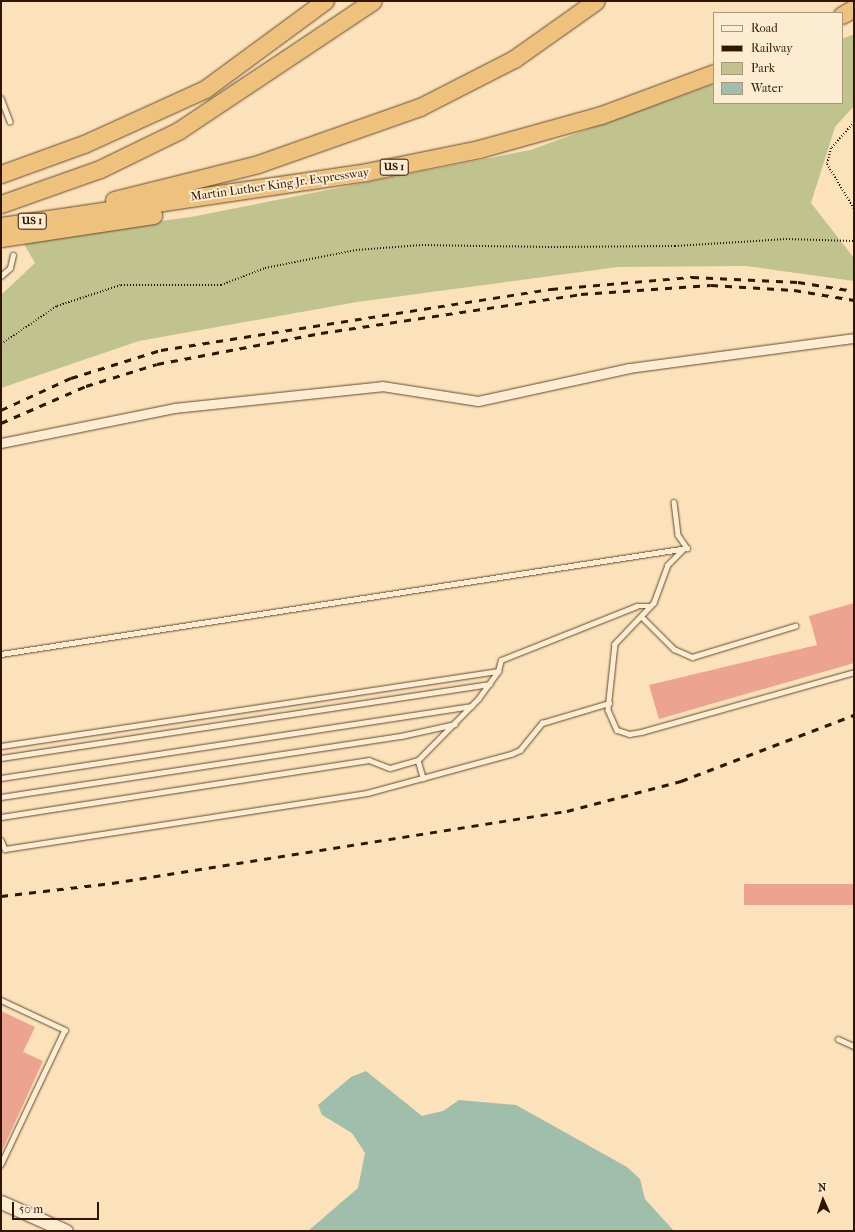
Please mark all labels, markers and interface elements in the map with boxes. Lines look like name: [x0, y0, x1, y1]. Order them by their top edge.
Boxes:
legend: [713, 12, 843, 104]
text: Road: [751, 21, 778, 35]
text: Railway: [751, 41, 793, 55]
text: Park: [751, 61, 775, 75]
text: Water: [751, 81, 783, 95]
road number: US 1: [379, 158, 409, 176]
street label: Martin Luther King Jr. Expressway: [190, 165, 370, 205]
road number: US 1: [17, 212, 47, 230]
north arrow: [803, 1180, 843, 1220]
text: N: [818, 1181, 827, 1194]
scale bar: [14, 1194, 101, 1220]
text: 50 m: [19, 1202, 43, 1216]

